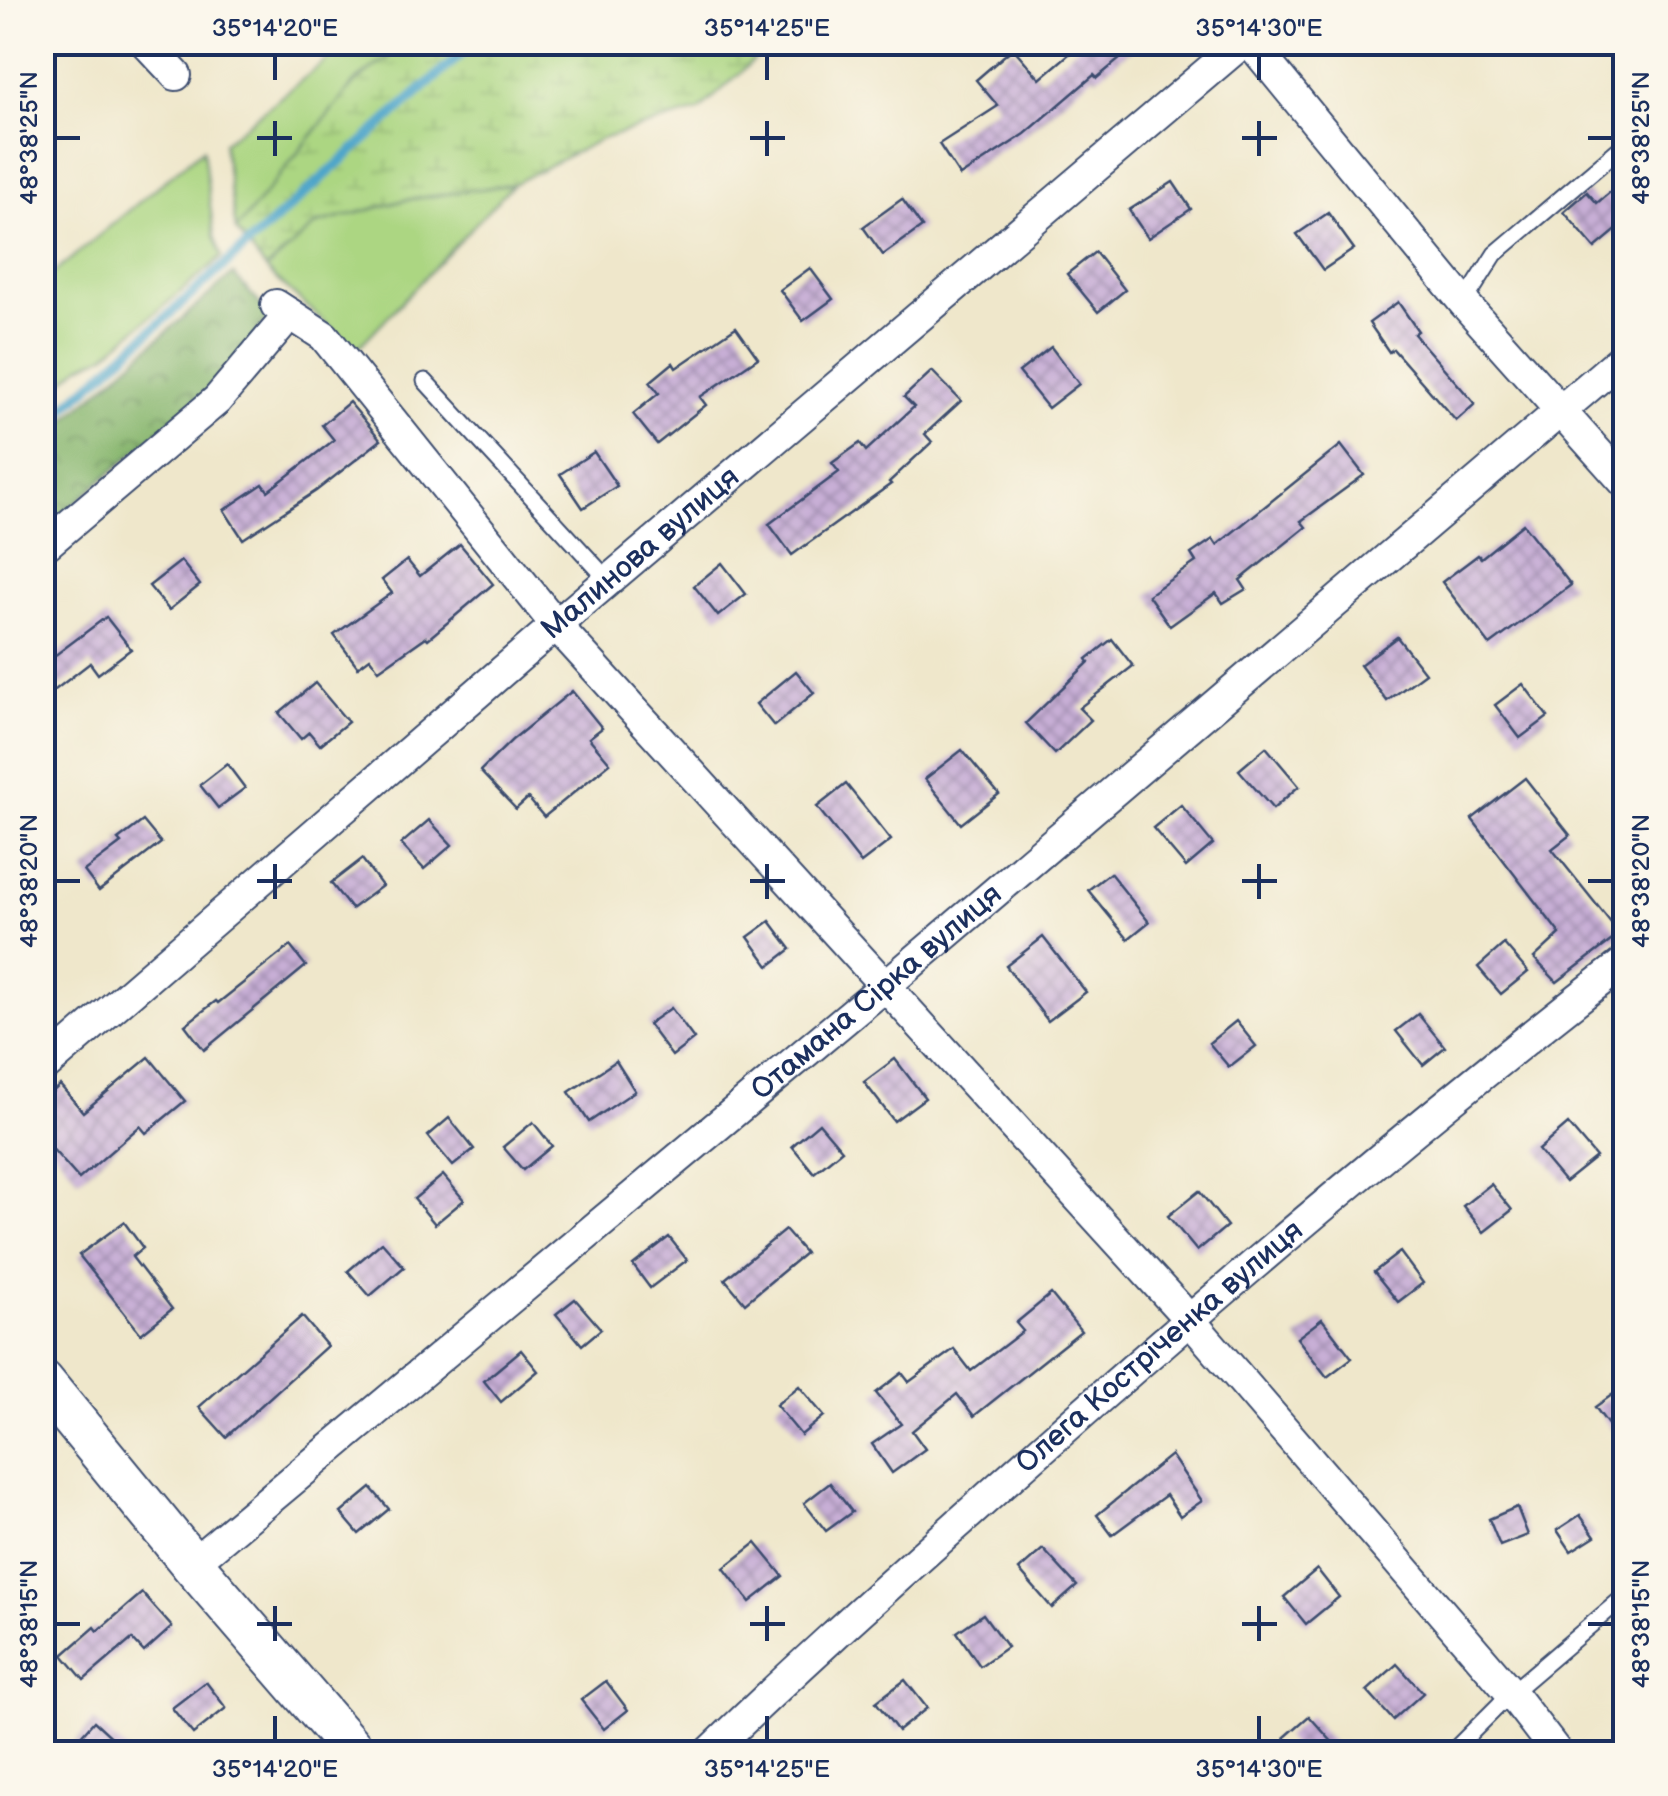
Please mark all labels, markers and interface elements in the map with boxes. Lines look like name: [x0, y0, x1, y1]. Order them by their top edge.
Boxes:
text: 35°14'20"E: [212, 13, 338, 44]
text: 35°14'25"E: [704, 13, 830, 44]
text: 35°14'30"E: [1195, 13, 1323, 44]
text: 48°38'25"N: [14, 71, 45, 205]
text: 48°38'25"N: [1626, 71, 1657, 205]
street label: Малинова вулиця: [534, 459, 747, 647]
text: 48°38'20"N: [14, 814, 45, 948]
text: 48°38'20"N: [1626, 814, 1657, 948]
street label: Отамана Сірка вулиця: [744, 876, 1009, 1108]
street label: Олега Костріченка вулиця: [1009, 1213, 1310, 1481]
text: 48°38'15"N: [14, 1559, 45, 1689]
text: 48°38'15"N: [1626, 1559, 1657, 1689]
text: 35°14'20"E: [212, 1754, 338, 1785]
text: 35°14'25"E: [704, 1754, 830, 1785]
text: 35°14'30"E: [1195, 1754, 1323, 1785]

